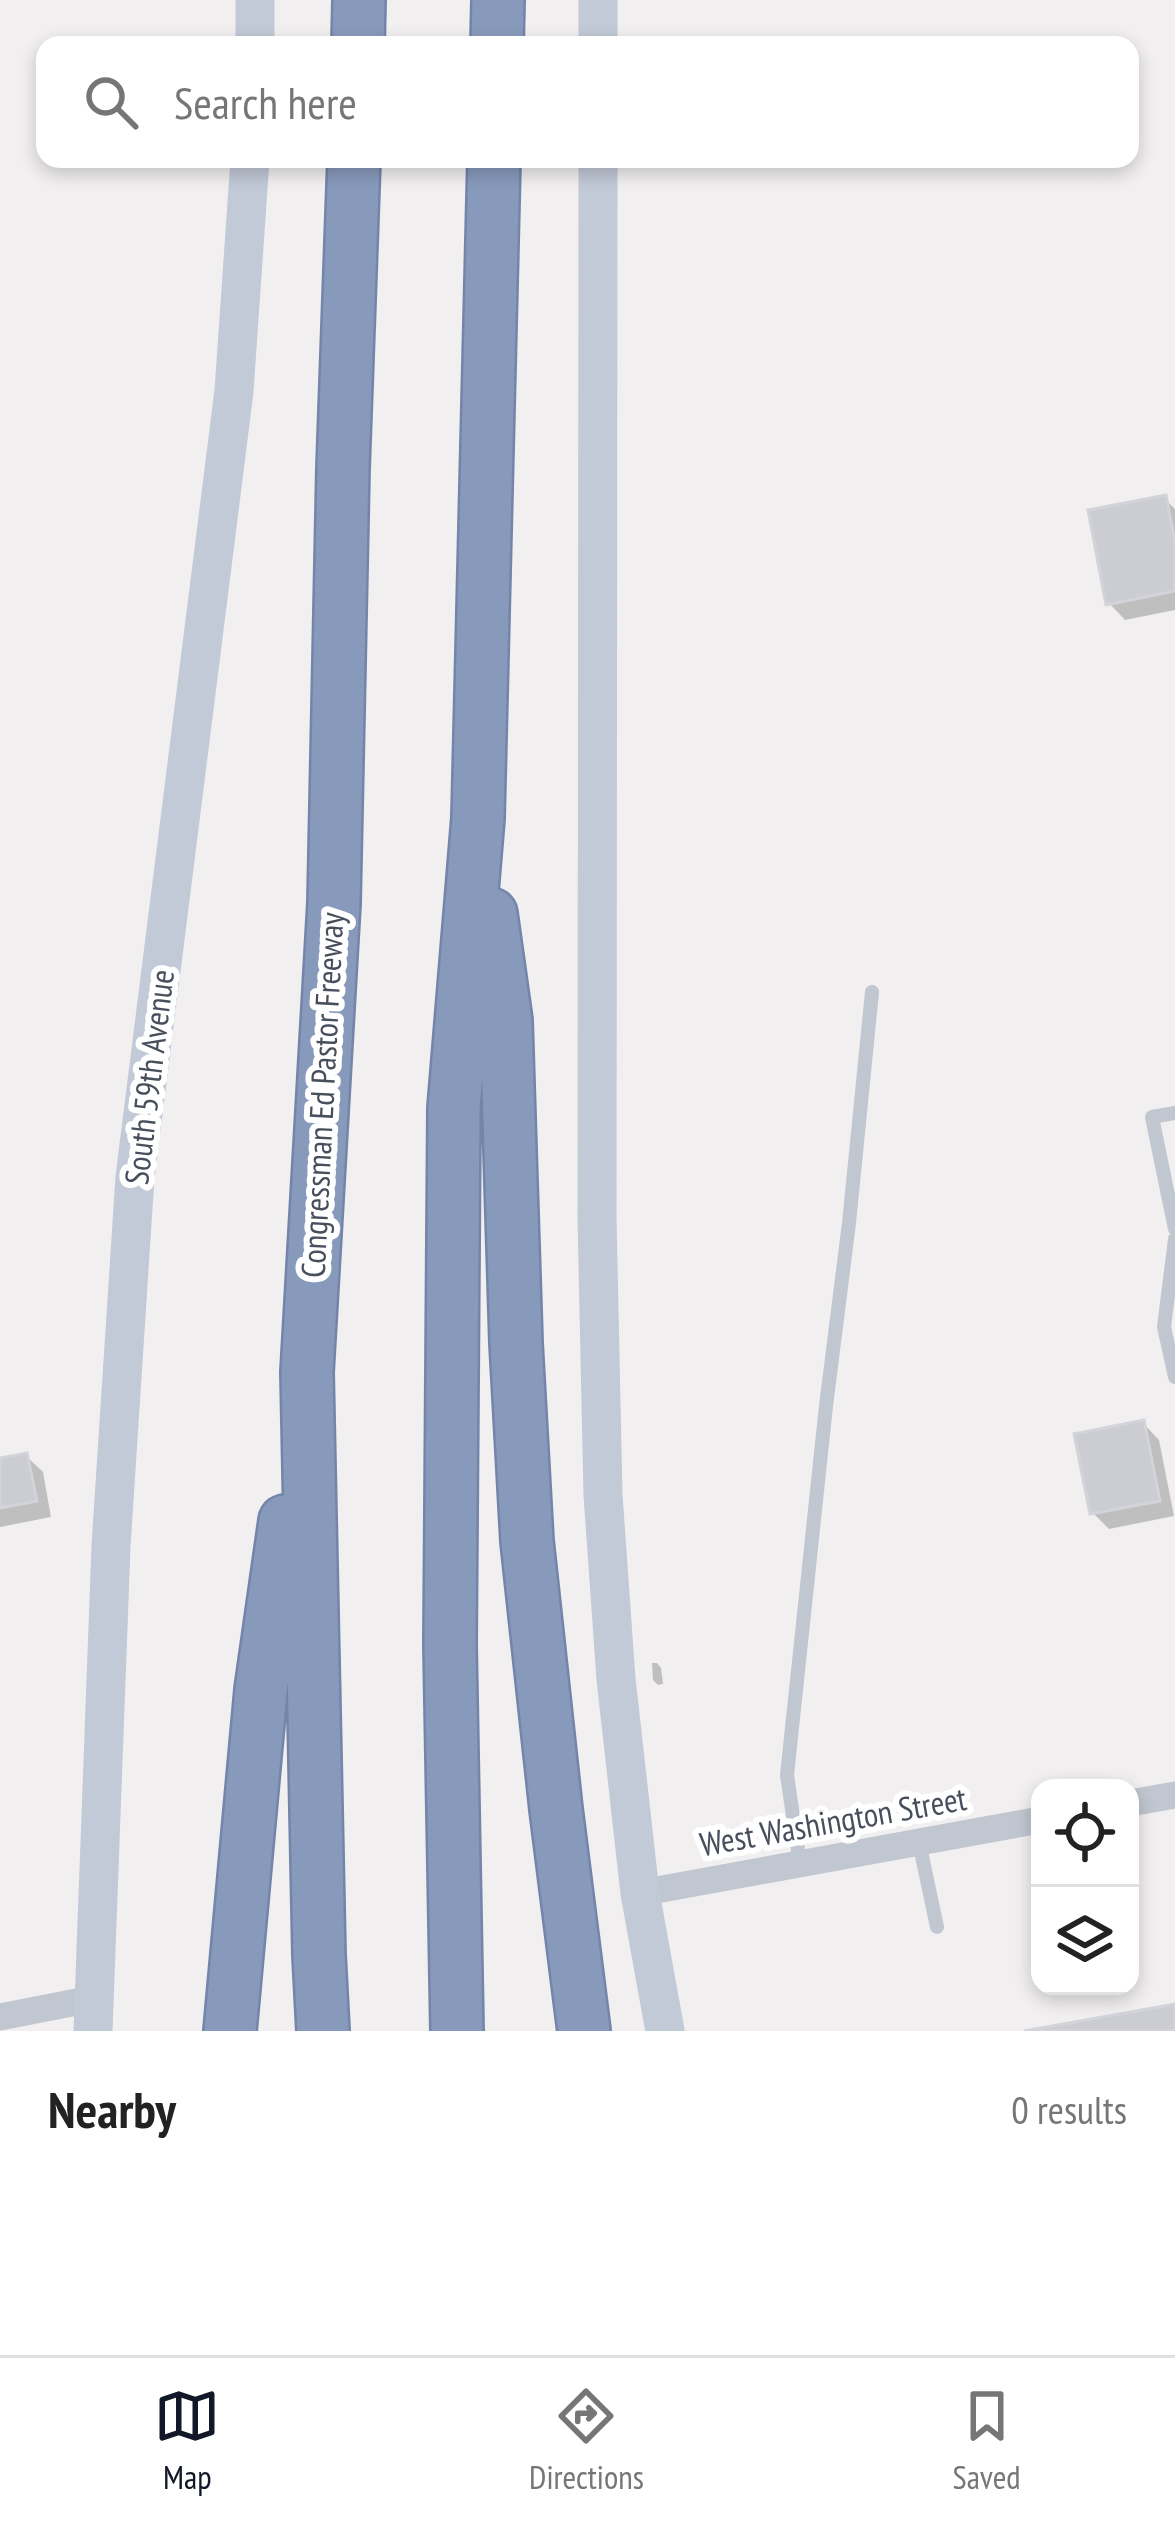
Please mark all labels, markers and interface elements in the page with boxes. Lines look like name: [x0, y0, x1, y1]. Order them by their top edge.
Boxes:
search box: [36, 36, 1139, 168]
icon: search: [78, 69, 144, 135]
text: Search here: [174, 73, 357, 131]
street label: Congressman Ed Pastor Freeway: [290, 911, 353, 1279]
street label: South 59th Avenue: [114, 967, 183, 1187]
street label: West Washington Street: [696, 1776, 970, 1865]
map controls: [1031, 1779, 1139, 1995]
button: locate: [1031, 1779, 1139, 1887]
button: layers: [1031, 1887, 1139, 1995]
text: Nearby: [48, 2076, 176, 2142]
text: 0 results: [1011, 2084, 1127, 2135]
tab: Map: [154, 2383, 220, 2498]
tab: Directions: [529, 2383, 644, 2498]
tab: Saved: [953, 2383, 1021, 2498]

